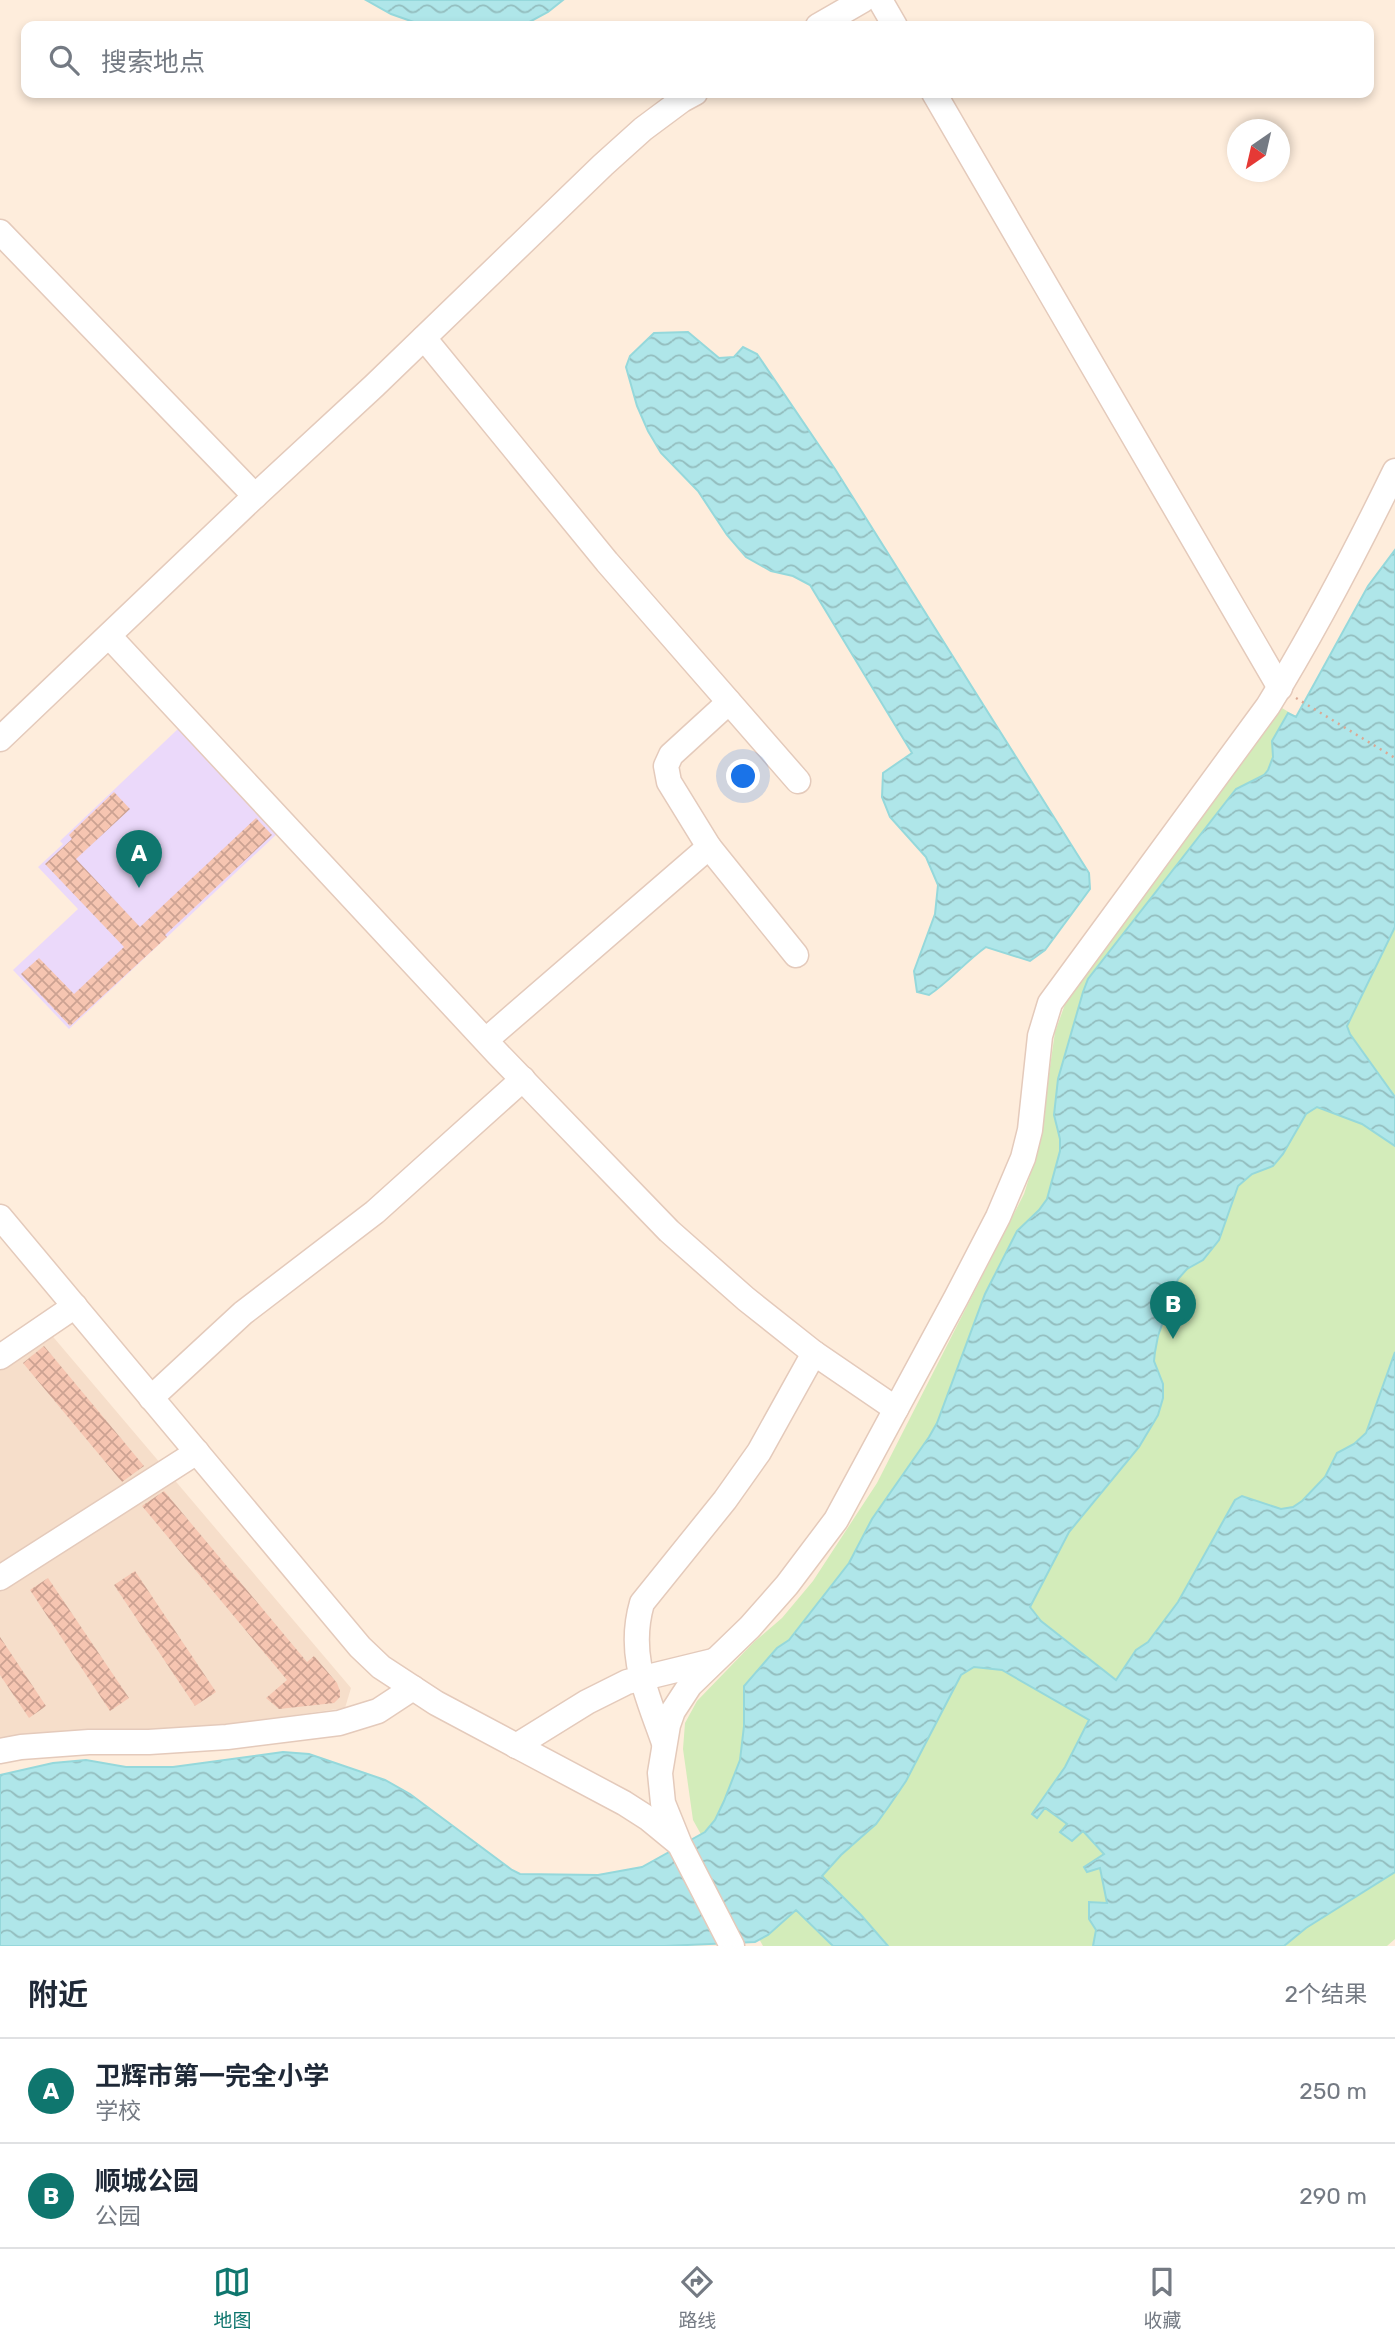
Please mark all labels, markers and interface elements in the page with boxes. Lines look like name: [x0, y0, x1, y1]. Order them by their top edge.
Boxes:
search box: [21, 21, 1374, 98]
icon: search: [45, 41, 83, 79]
text: 搜索地点: [101, 47, 205, 78]
north arrow: [1227, 119, 1290, 182]
your location: [726, 759, 760, 793]
pin: A: [116, 830, 162, 888]
pin: B: [1150, 1281, 1196, 1339]
text: 附近: [28, 1977, 88, 2013]
text: 2个结果: [1284, 1980, 1367, 2008]
text: 卫辉市第一完全小学: [95, 2061, 329, 2092]
text: A: [43, 2077, 59, 2105]
text: 250 m: [1299, 2077, 1367, 2105]
text: 学校: [95, 2097, 141, 2125]
text: 顺城公园: [95, 2166, 199, 2197]
text: B: [43, 2182, 59, 2210]
text: 290 m: [1299, 2182, 1367, 2210]
text: 公园: [95, 2202, 141, 2230]
tab: 地图: [213, 2263, 252, 2332]
tab: 路线: [678, 2263, 717, 2332]
tab: 收藏: [1143, 2263, 1182, 2332]

